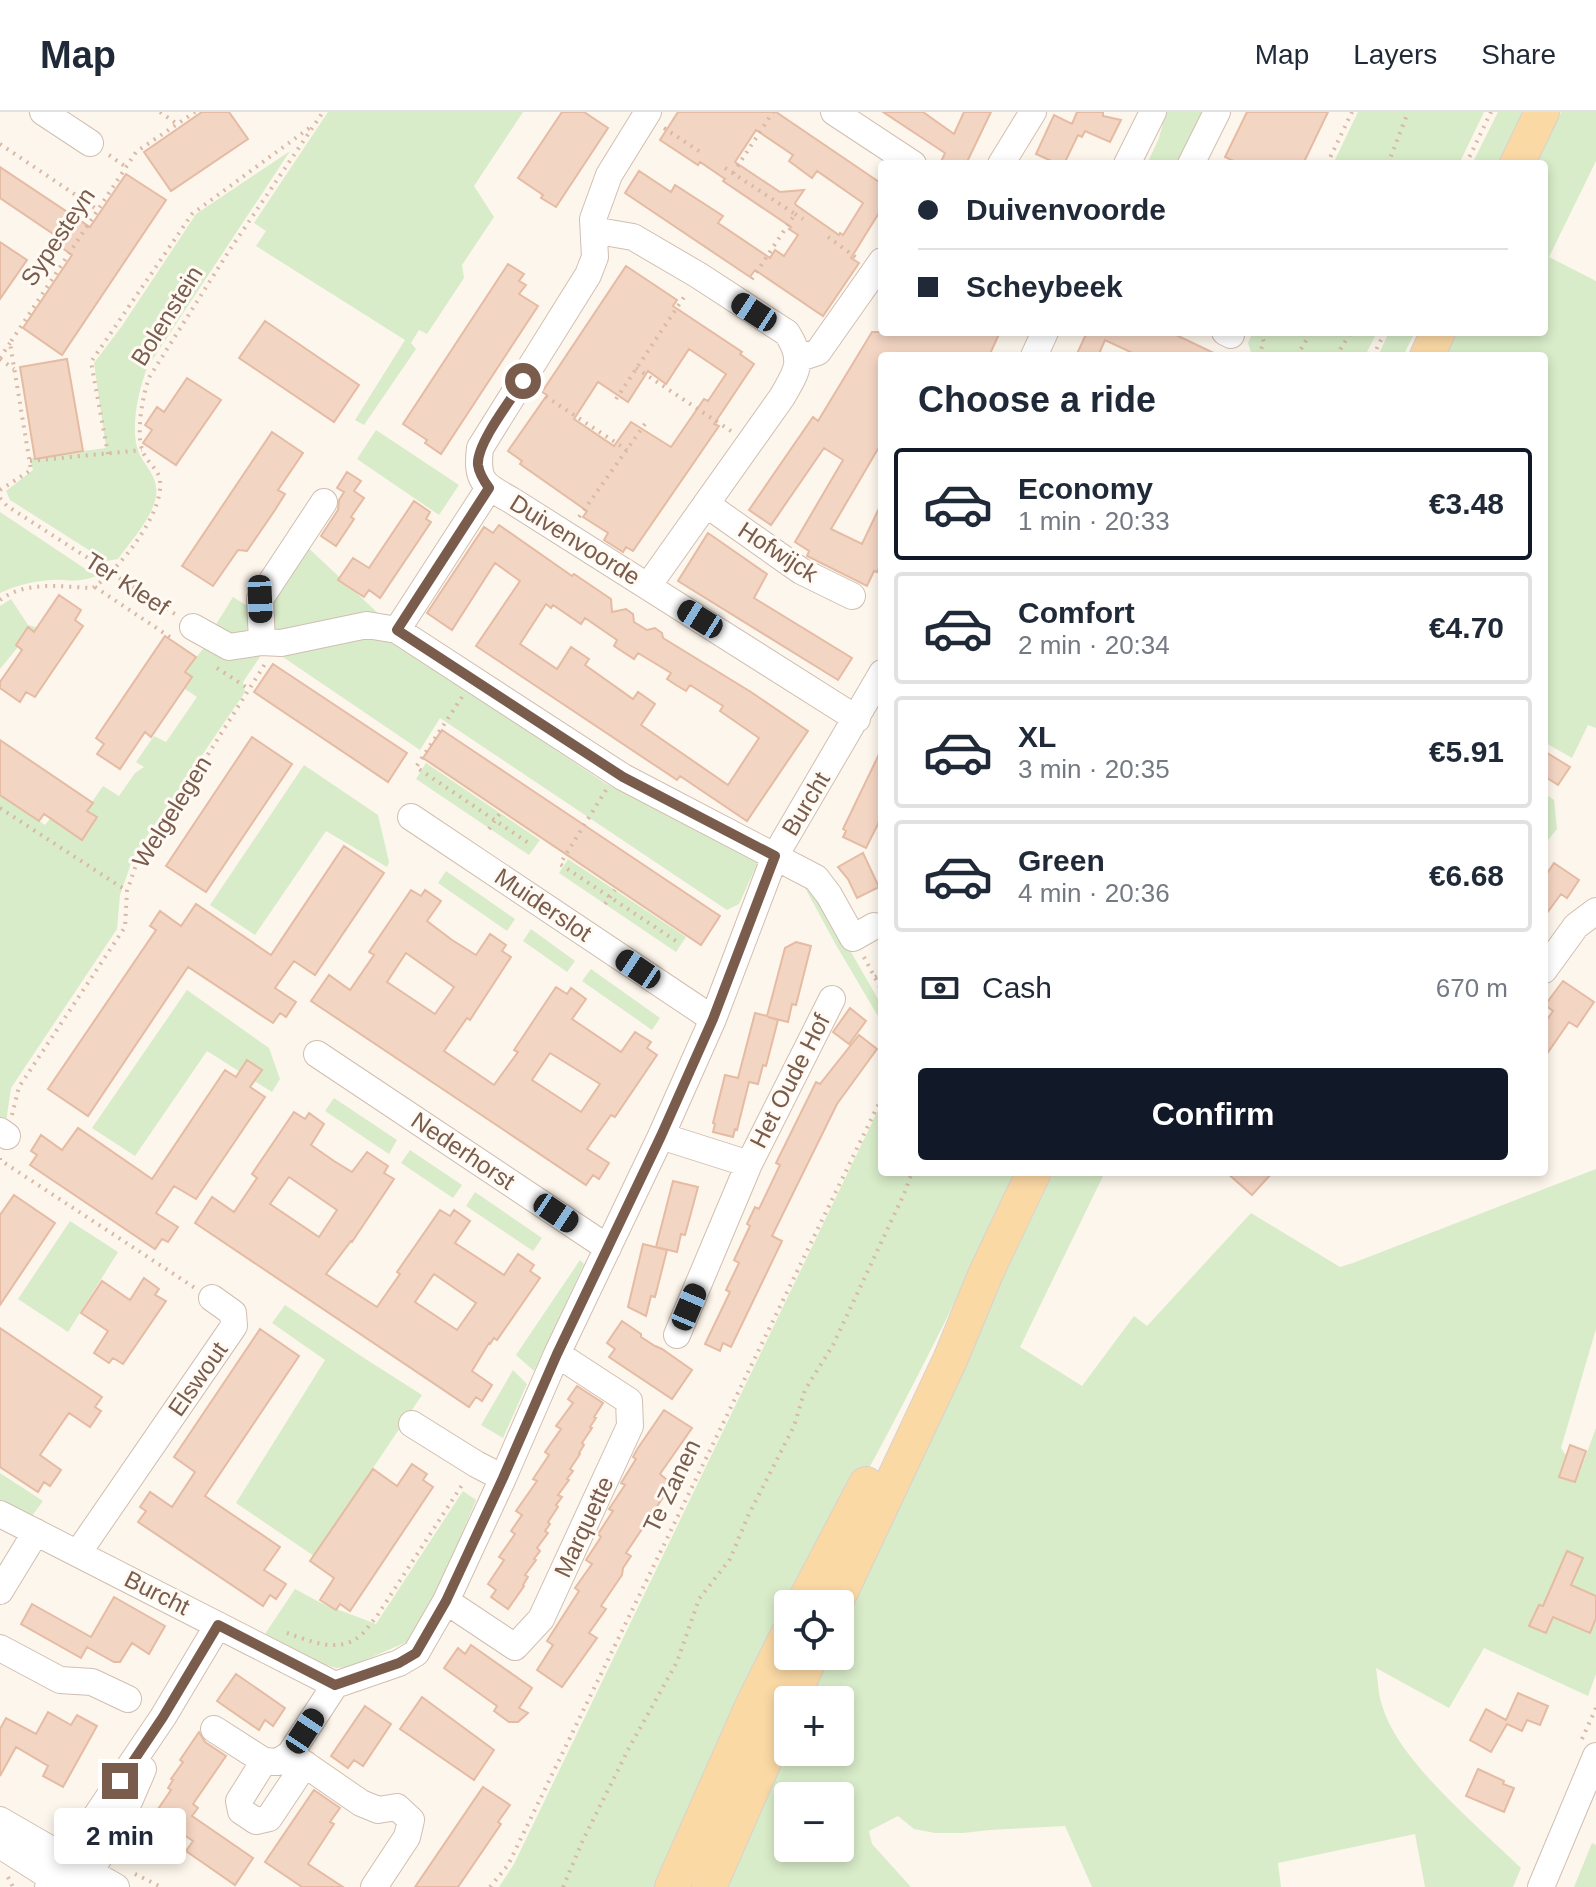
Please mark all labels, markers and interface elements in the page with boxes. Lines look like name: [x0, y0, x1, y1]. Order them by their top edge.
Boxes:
text: Map: [40, 34, 116, 76]
text: Map: [1255, 39, 1309, 70]
text: Layers: [1353, 39, 1437, 70]
text: Share: [1481, 39, 1556, 70]
street label: Sypesteyn: [15, 183, 100, 291]
text: Duivenvoorde: [966, 193, 1166, 226]
street label: Bolenstein: [125, 261, 208, 370]
text: Scheybeek: [966, 270, 1123, 303]
car: [727, 289, 781, 335]
route start: [505, 363, 541, 399]
text: Choose a ride: [918, 379, 1156, 420]
icon: car: [922, 468, 994, 540]
text: Economy: [1018, 472, 1153, 505]
text: €3.48: [1429, 487, 1504, 520]
street label: Duivenvoorde: [505, 489, 645, 590]
text: 1 min · 20:33: [1018, 506, 1170, 536]
street label: Hofwijck: [733, 516, 824, 588]
street label: Ter Kleef: [80, 546, 175, 621]
car: [247, 575, 273, 623]
icon: car: [922, 592, 994, 664]
car: [673, 596, 727, 642]
text: Comfort: [1018, 596, 1135, 629]
text: €4.70: [1429, 611, 1504, 644]
text: 2 min · 20:34: [1018, 630, 1170, 660]
icon: car: [922, 716, 994, 788]
text: XL: [1018, 720, 1056, 753]
text: €5.91: [1429, 735, 1504, 768]
street label: Welgelegen: [127, 751, 216, 872]
text: 3 min · 20:35: [1018, 754, 1170, 784]
street label: Burcht: [776, 767, 835, 840]
icon: car: [922, 840, 994, 912]
text: Green: [1018, 844, 1105, 877]
text: €6.68: [1429, 859, 1504, 892]
street label: Muiderslot: [490, 862, 597, 947]
text: 4 min · 20:36: [1018, 878, 1170, 908]
car: [611, 946, 665, 992]
icon: cash: [918, 966, 962, 1010]
text: Cash: [982, 971, 1052, 1004]
text: 670 m: [1436, 973, 1508, 1003]
street label: Het Oude Hof: [744, 1009, 835, 1152]
button: Confirm: [918, 1068, 1508, 1160]
street label: Nederhorst: [407, 1106, 520, 1195]
car: [529, 1190, 583, 1236]
car: [669, 1280, 709, 1334]
street label: Elswout: [162, 1336, 233, 1421]
street label: Te Zanen: [637, 1435, 706, 1537]
street label: Marquette: [548, 1472, 619, 1581]
street label: Burcht: [120, 1565, 195, 1620]
map controls: [774, 1590, 854, 1862]
button: locate: [774, 1590, 854, 1670]
button: +: [774, 1686, 854, 1766]
car: [282, 1704, 328, 1758]
route end: [102, 1763, 138, 1799]
button: −: [774, 1782, 854, 1862]
callout: 2 min: [54, 1809, 186, 1865]
text: 2 min: [86, 1821, 154, 1851]

